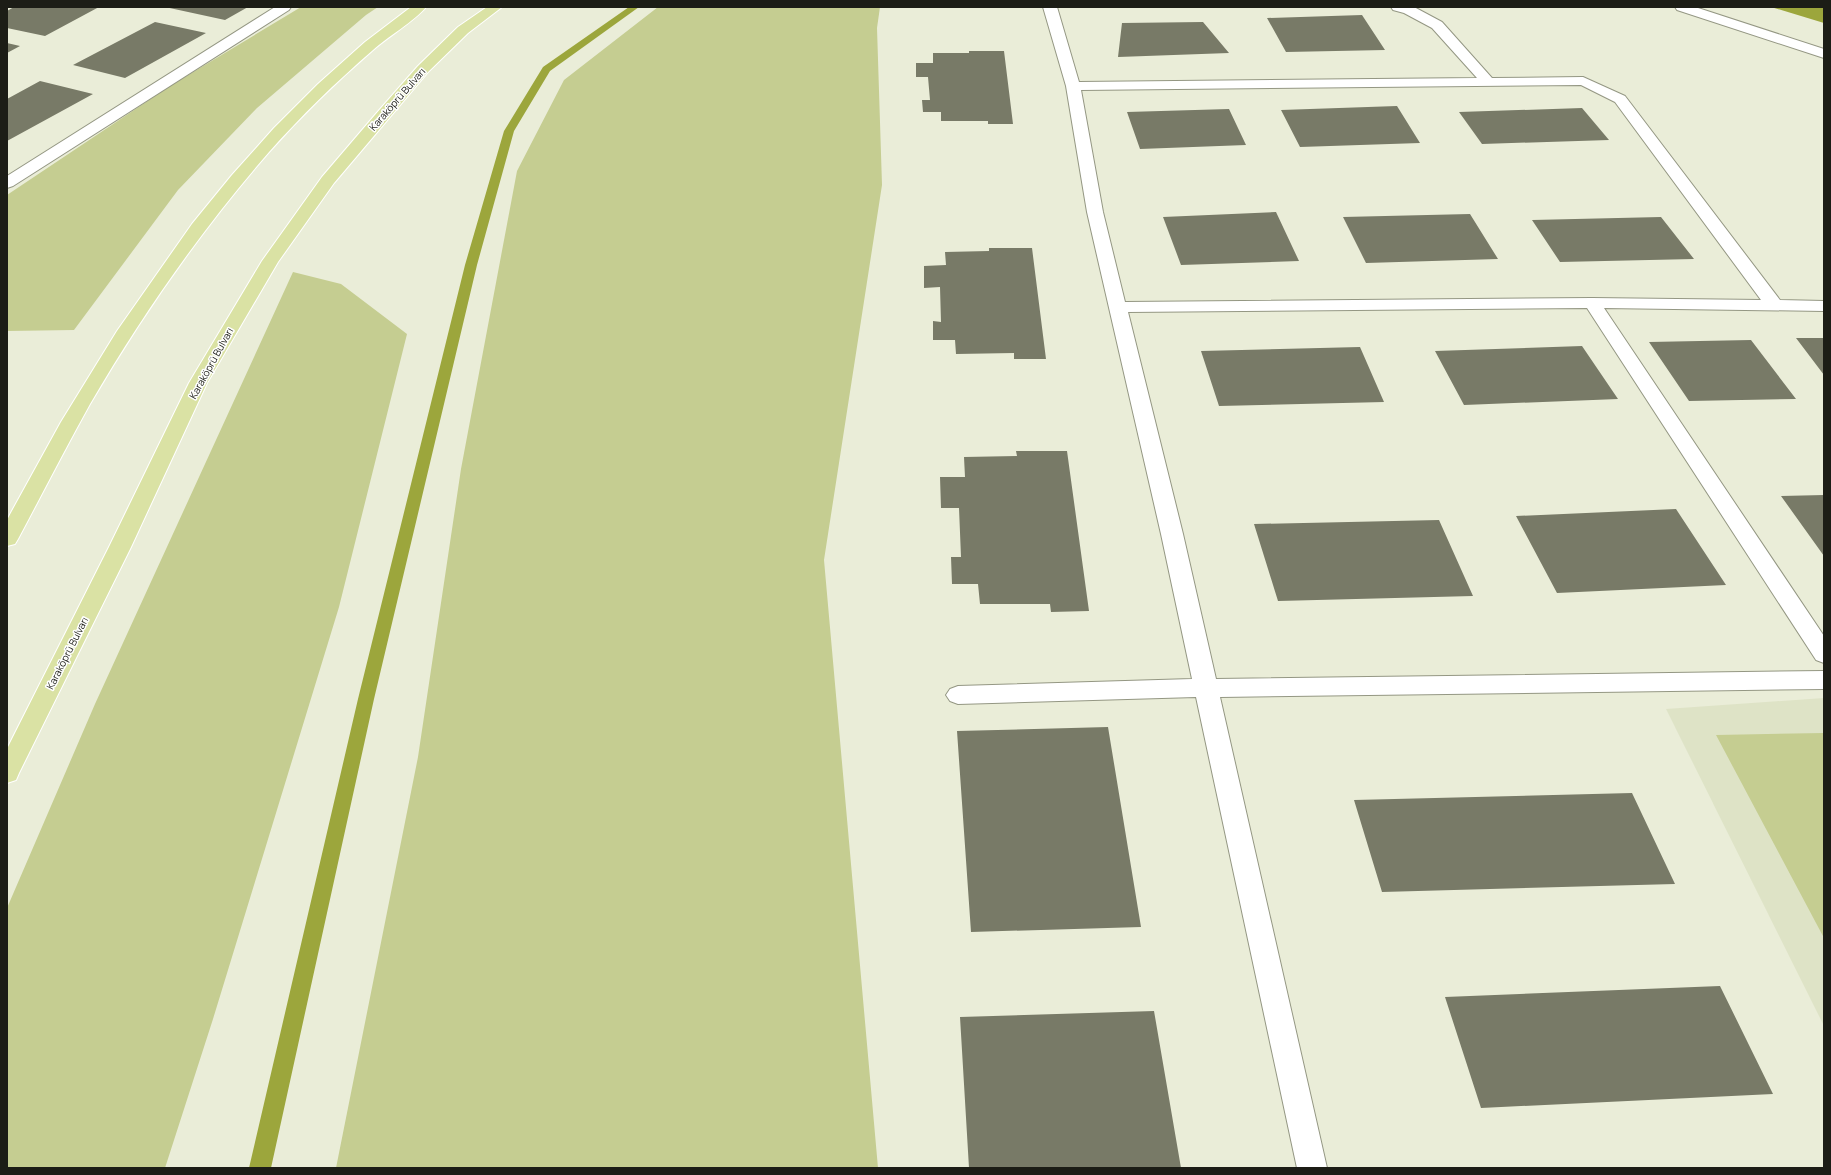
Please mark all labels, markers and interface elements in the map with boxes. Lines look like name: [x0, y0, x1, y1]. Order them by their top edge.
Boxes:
street label: Karaköprü Bulvarı: [366, 64, 428, 134]
street label: Karaköprü Bulvarı: [186, 325, 236, 401]
street label: Karaköprü Bulvarı: [43, 614, 91, 692]

